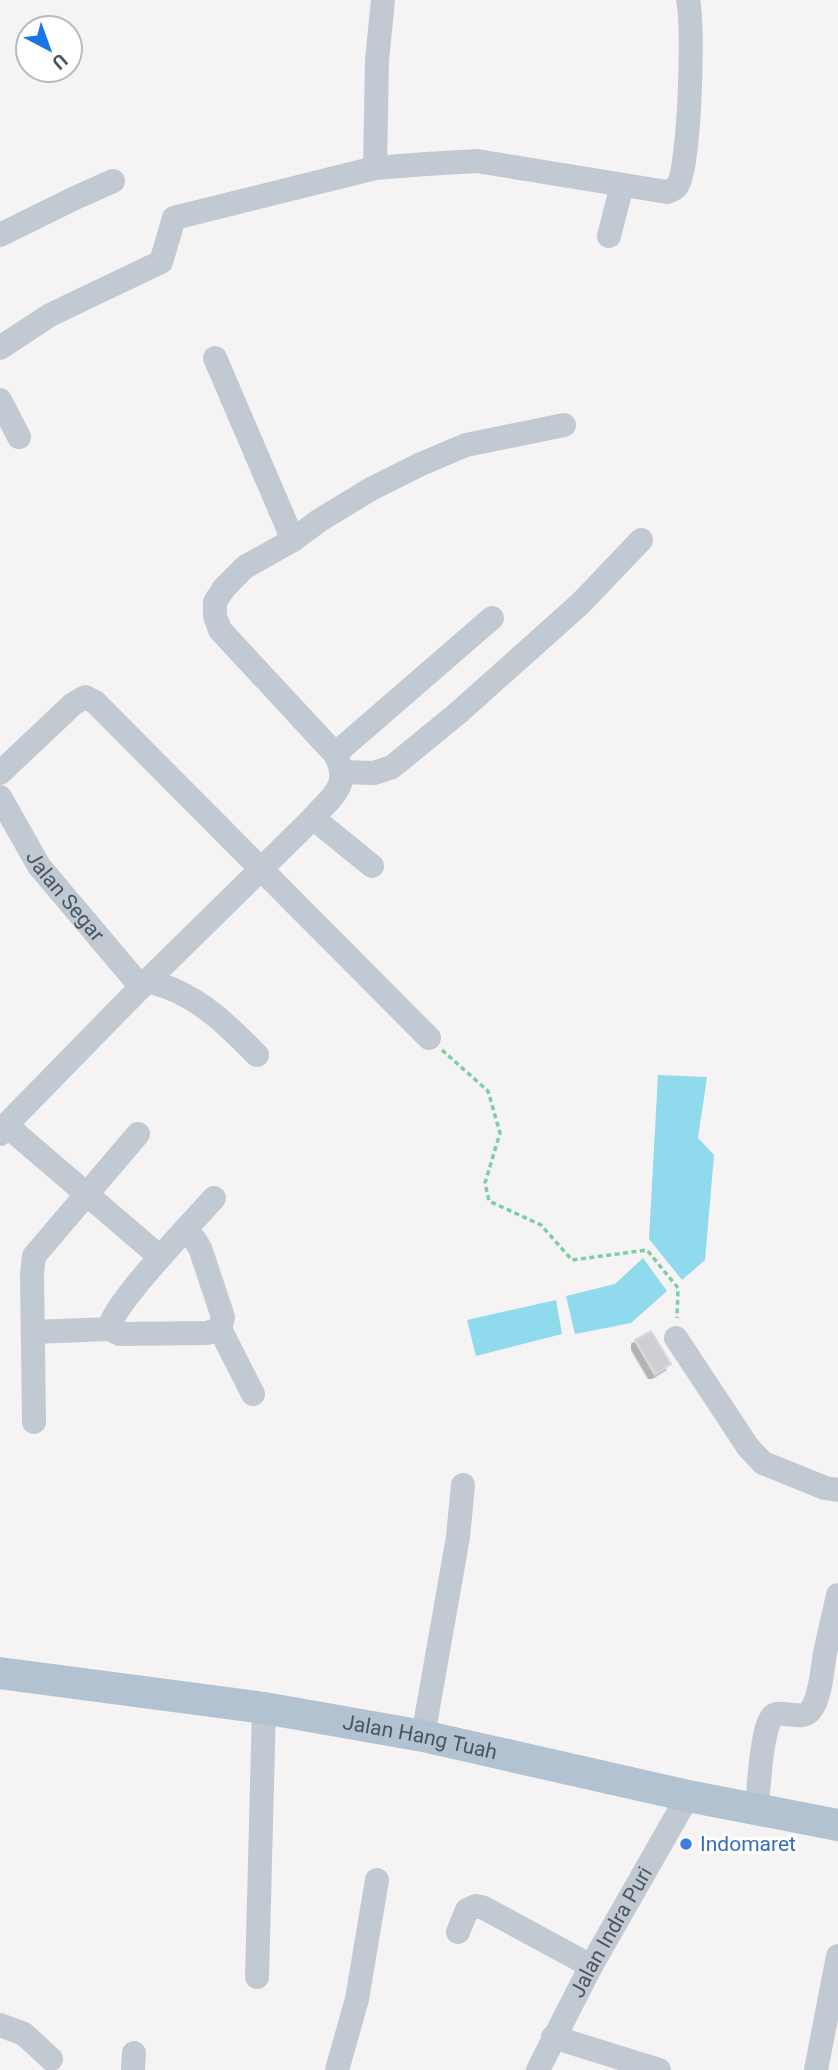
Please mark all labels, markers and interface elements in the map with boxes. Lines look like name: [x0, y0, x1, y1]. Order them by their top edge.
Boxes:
north arrow: [14, 14, 84, 84]
text: U: [48, 49, 72, 74]
street label: Jalan Segar: [21, 847, 109, 946]
street label: Jalan Hang Tuah: [341, 1710, 500, 1764]
place label: Indomaret: [700, 1832, 796, 1856]
marker: Indomaret: [678, 1836, 694, 1852]
street label: Jalan Indra Puri: [565, 1863, 657, 2002]

